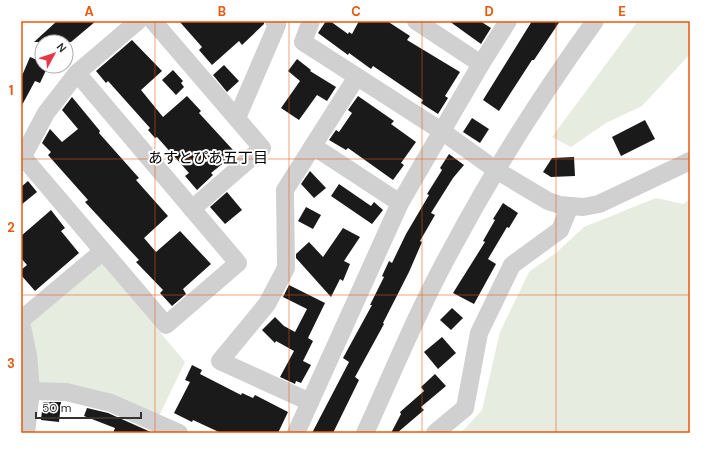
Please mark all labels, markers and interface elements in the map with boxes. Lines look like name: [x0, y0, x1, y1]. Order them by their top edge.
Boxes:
text: A: [84, 3, 94, 20]
text: B: [218, 3, 226, 20]
text: C: [351, 3, 361, 20]
text: D: [484, 3, 494, 20]
text: E: [618, 3, 626, 20]
north arrow: [34, 34, 74, 74]
text: N: [54, 40, 70, 55]
text: 1: [9, 82, 13, 99]
district label: あすとぴあ五丁目: [148, 148, 268, 168]
text: 2: [7, 219, 15, 236]
text: 3: [7, 355, 15, 372]
scale bar: [36, 394, 141, 420]
text: 50 m: [42, 400, 71, 416]

